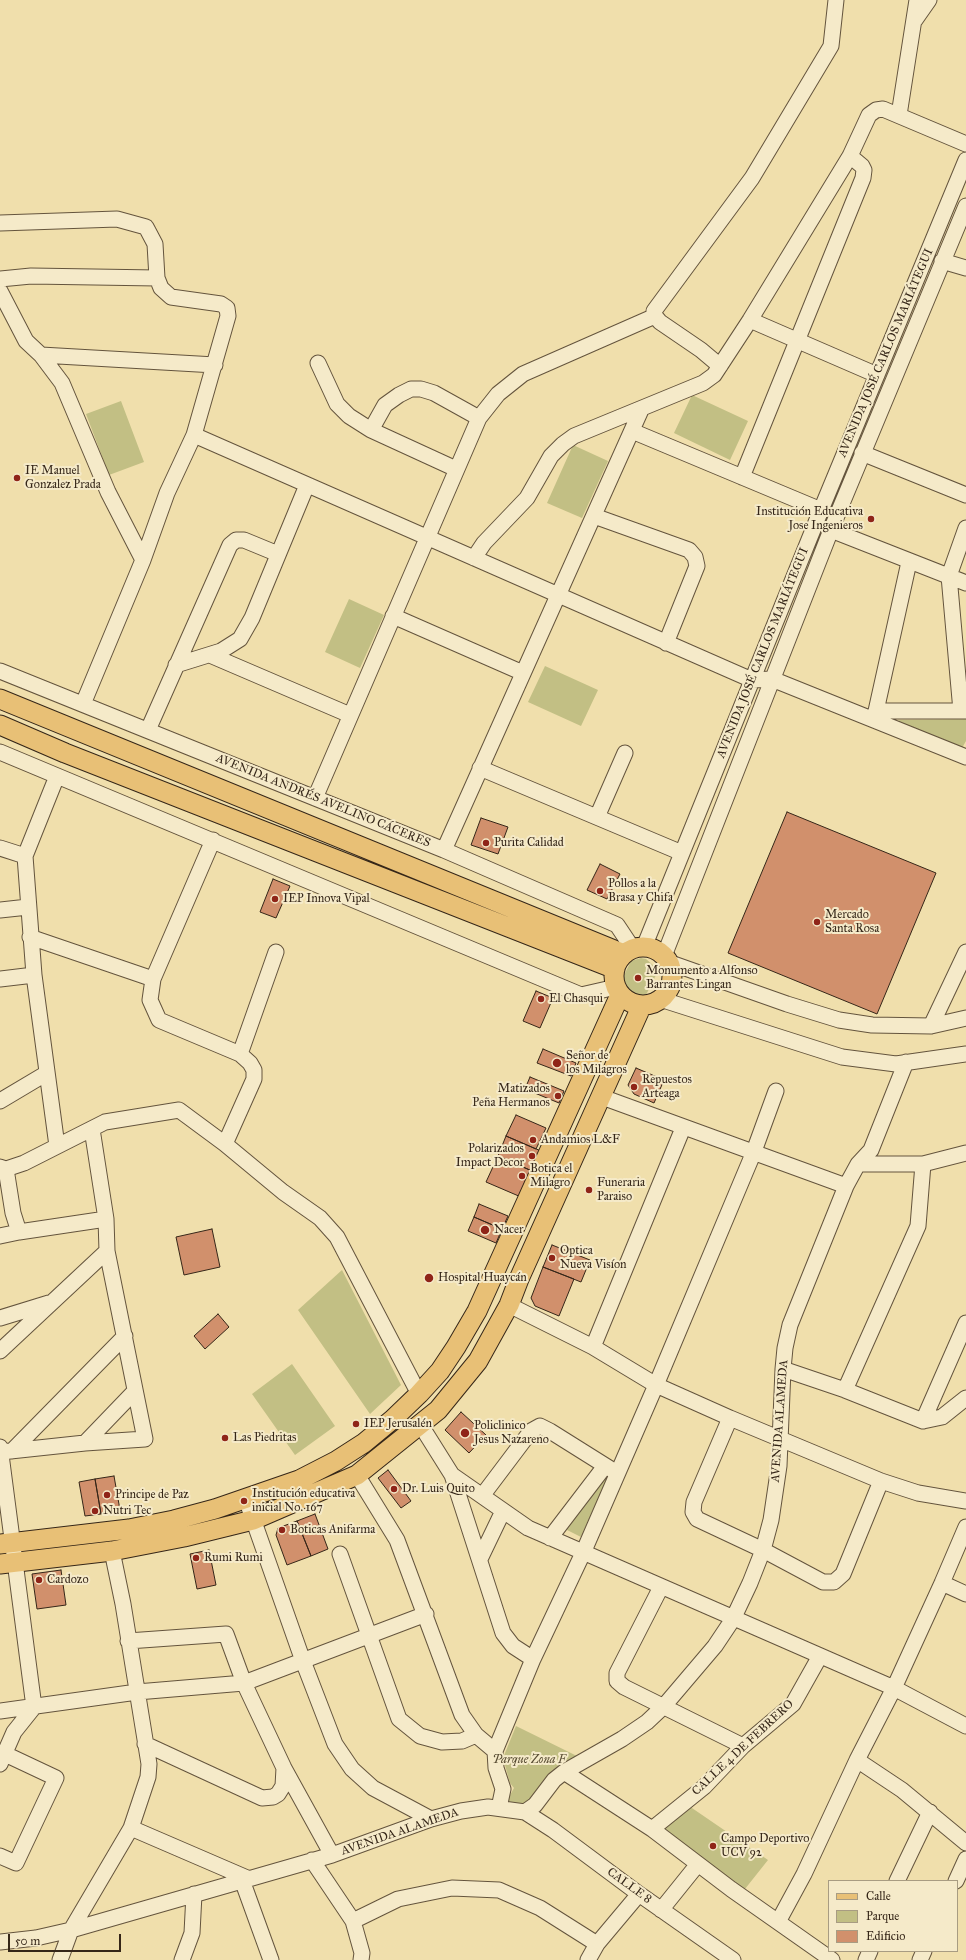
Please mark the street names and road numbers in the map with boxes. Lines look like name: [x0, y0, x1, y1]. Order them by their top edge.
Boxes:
street label: AVENIDA JOSÉ CARLOS MARIÁTEGUI: [835, 246, 937, 460]
street label: AVENIDA JOSÉ CARLOS MARIÁTEGUI: [714, 546, 812, 760]
street label: AVENIDA ANDRÉS AVELINO CÁCERES: [214, 751, 432, 851]
street label: AVENIDA ALAMEDA: [769, 1359, 791, 1483]
street label: CALLE 4 DE FEBRERO: [689, 1697, 797, 1799]
street label: AVENIDA ALAMEDA: [339, 1805, 461, 1859]
street label: CALLE 8: [604, 1865, 654, 1907]

